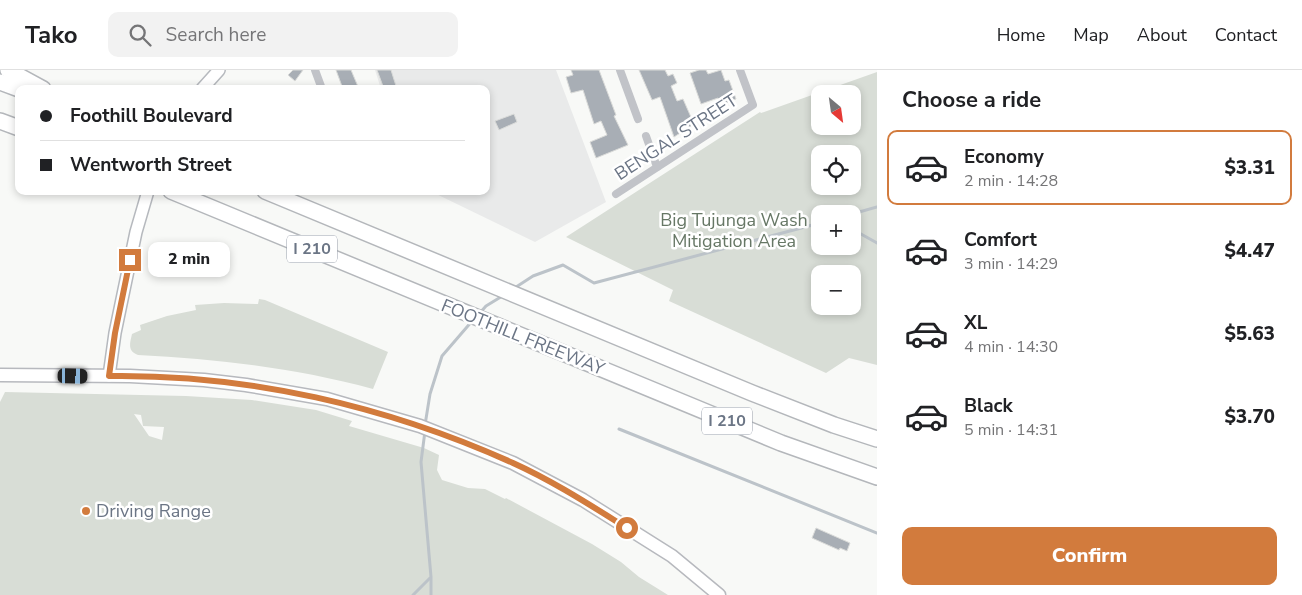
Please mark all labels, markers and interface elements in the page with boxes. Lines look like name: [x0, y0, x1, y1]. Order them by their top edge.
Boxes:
search box: [108, 12, 458, 57]
text: Tako: [25, 19, 78, 51]
icon: search: [126, 21, 154, 49]
text: Search here: [166, 22, 266, 48]
text: Home: [997, 23, 1045, 47]
text: Map: [1073, 23, 1109, 47]
text: About: [1137, 23, 1187, 47]
text: Contact: [1215, 23, 1277, 47]
north arrow: [811, 85, 861, 135]
map controls: [811, 85, 861, 315]
text: Choose a ride: [902, 85, 1041, 115]
street label: BENGAL STREET: [610, 88, 742, 186]
text: Foothill Boulevard: [70, 103, 233, 129]
text: Economy: [964, 144, 1044, 170]
button: locate: [811, 145, 861, 195]
icon: car: [904, 145, 949, 190]
text: Wentworth Street: [70, 152, 232, 178]
text: $3.31: [1224, 155, 1275, 181]
text: 2 min · 14:28: [964, 170, 1058, 192]
button: +: [811, 205, 861, 255]
park label: Big Tujunga Wash Mitigation Area: [660, 208, 808, 253]
text: Comfort: [964, 227, 1037, 253]
icon: car: [904, 228, 949, 273]
road number: I 210: [287, 235, 337, 262]
text: $4.47: [1224, 238, 1275, 264]
callout: 2 min: [148, 242, 230, 278]
text: 2 min: [168, 248, 210, 270]
route end: [119, 249, 141, 271]
text: 3 min · 14:29: [964, 253, 1058, 275]
button: −: [811, 265, 861, 315]
street label: FOOTHILL FREEWAY: [438, 293, 608, 381]
text: XL: [964, 310, 987, 336]
icon: car: [904, 311, 949, 356]
text: $5.63: [1224, 321, 1275, 347]
text: 4 min · 14:30: [964, 336, 1058, 358]
car: [57, 368, 88, 384]
text: Black: [964, 393, 1013, 419]
icon: car: [904, 394, 949, 439]
text: $3.70: [1224, 404, 1275, 430]
road number: I 210: [702, 408, 752, 434]
text: 5 min · 14:31: [964, 419, 1058, 441]
place label: Driving Range: [96, 499, 211, 523]
marker: Driving Range: [80, 505, 92, 517]
route start: [616, 517, 638, 539]
button: Confirm: [902, 527, 1277, 585]

